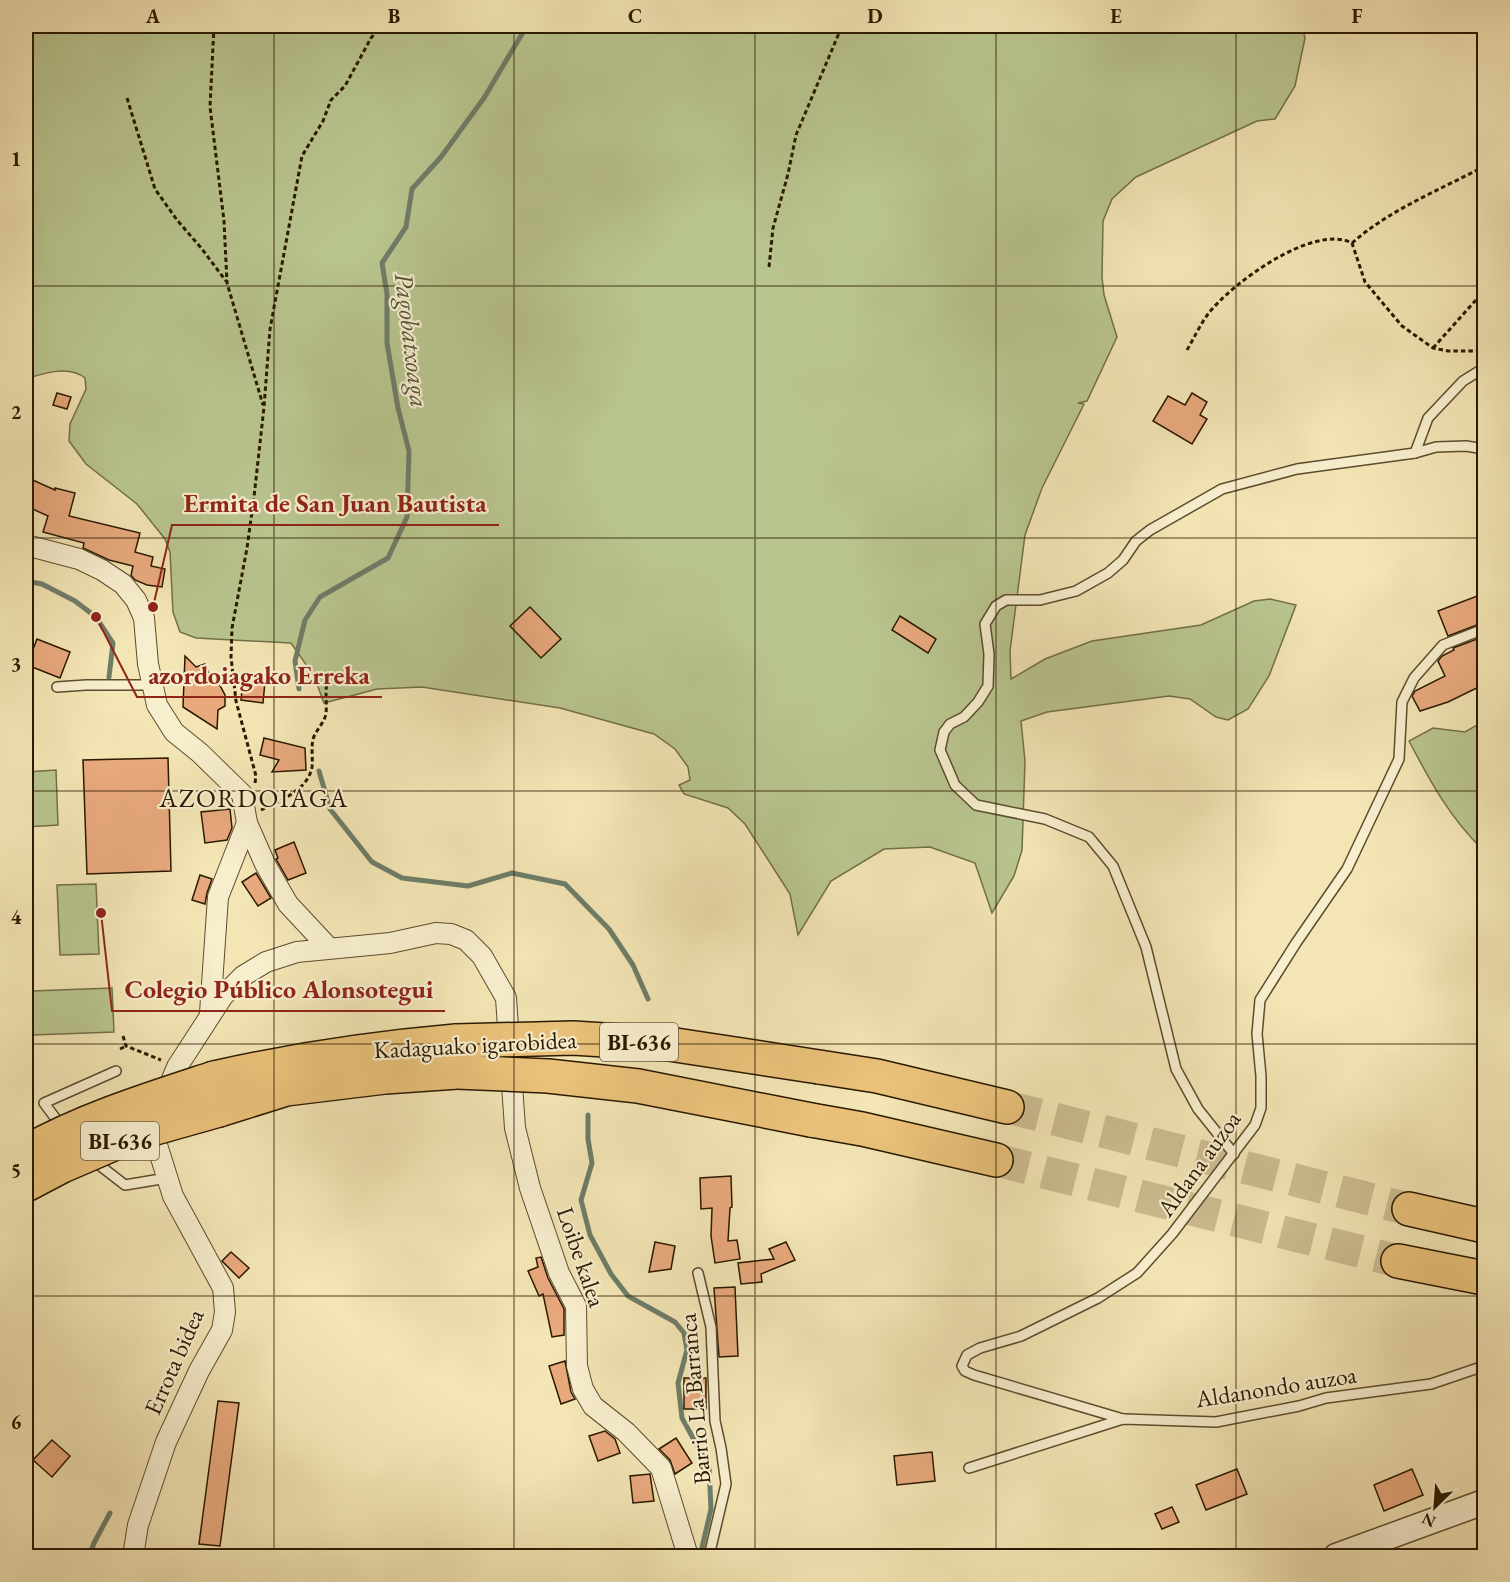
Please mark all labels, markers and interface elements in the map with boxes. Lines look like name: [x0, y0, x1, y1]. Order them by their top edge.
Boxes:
text: A: [145, 3, 161, 29]
text: B: [388, 3, 400, 29]
text: C: [628, 3, 642, 29]
text: D: [867, 3, 883, 29]
text: E: [1110, 3, 1122, 29]
text: F: [1352, 3, 1363, 29]
text: 1: [11, 146, 21, 172]
water label: Pagobatxoaga: [387, 271, 437, 409]
text: 2: [11, 399, 22, 425]
callout: Ermita de San Juan Bautista: [172, 481, 499, 525]
text: Ermita de San Juan Bautista: [183, 486, 487, 520]
text: 3: [11, 651, 21, 677]
callout: azordoiagako Erreka: [137, 653, 382, 697]
text: azordoiagako Erreka: [148, 658, 370, 692]
district label: AZORDOIAGA: [158, 781, 349, 815]
text: 4: [11, 904, 22, 930]
callout: Colegio Público Alonsotegui: [112, 967, 445, 1011]
text: Colegio Público Alonsotegui: [125, 972, 434, 1006]
road number: BI-636: [600, 1023, 678, 1061]
street label: Kadaguako igarobidea: [373, 1024, 578, 1065]
street label: Aldana auzoa: [1149, 1104, 1248, 1224]
road number: BI-636: [81, 1122, 159, 1160]
text: 5: [11, 1157, 21, 1183]
street label: Loibe kalea: [550, 1203, 613, 1311]
street label: Errota bidea: [136, 1304, 211, 1420]
street label: Barrio La Barranca: [672, 1312, 717, 1486]
street label: Aldanondo auzoa: [1192, 1358, 1359, 1415]
text: 6: [11, 1409, 22, 1435]
north arrow: [1405, 1477, 1465, 1537]
text: N: [1419, 1508, 1439, 1532]

